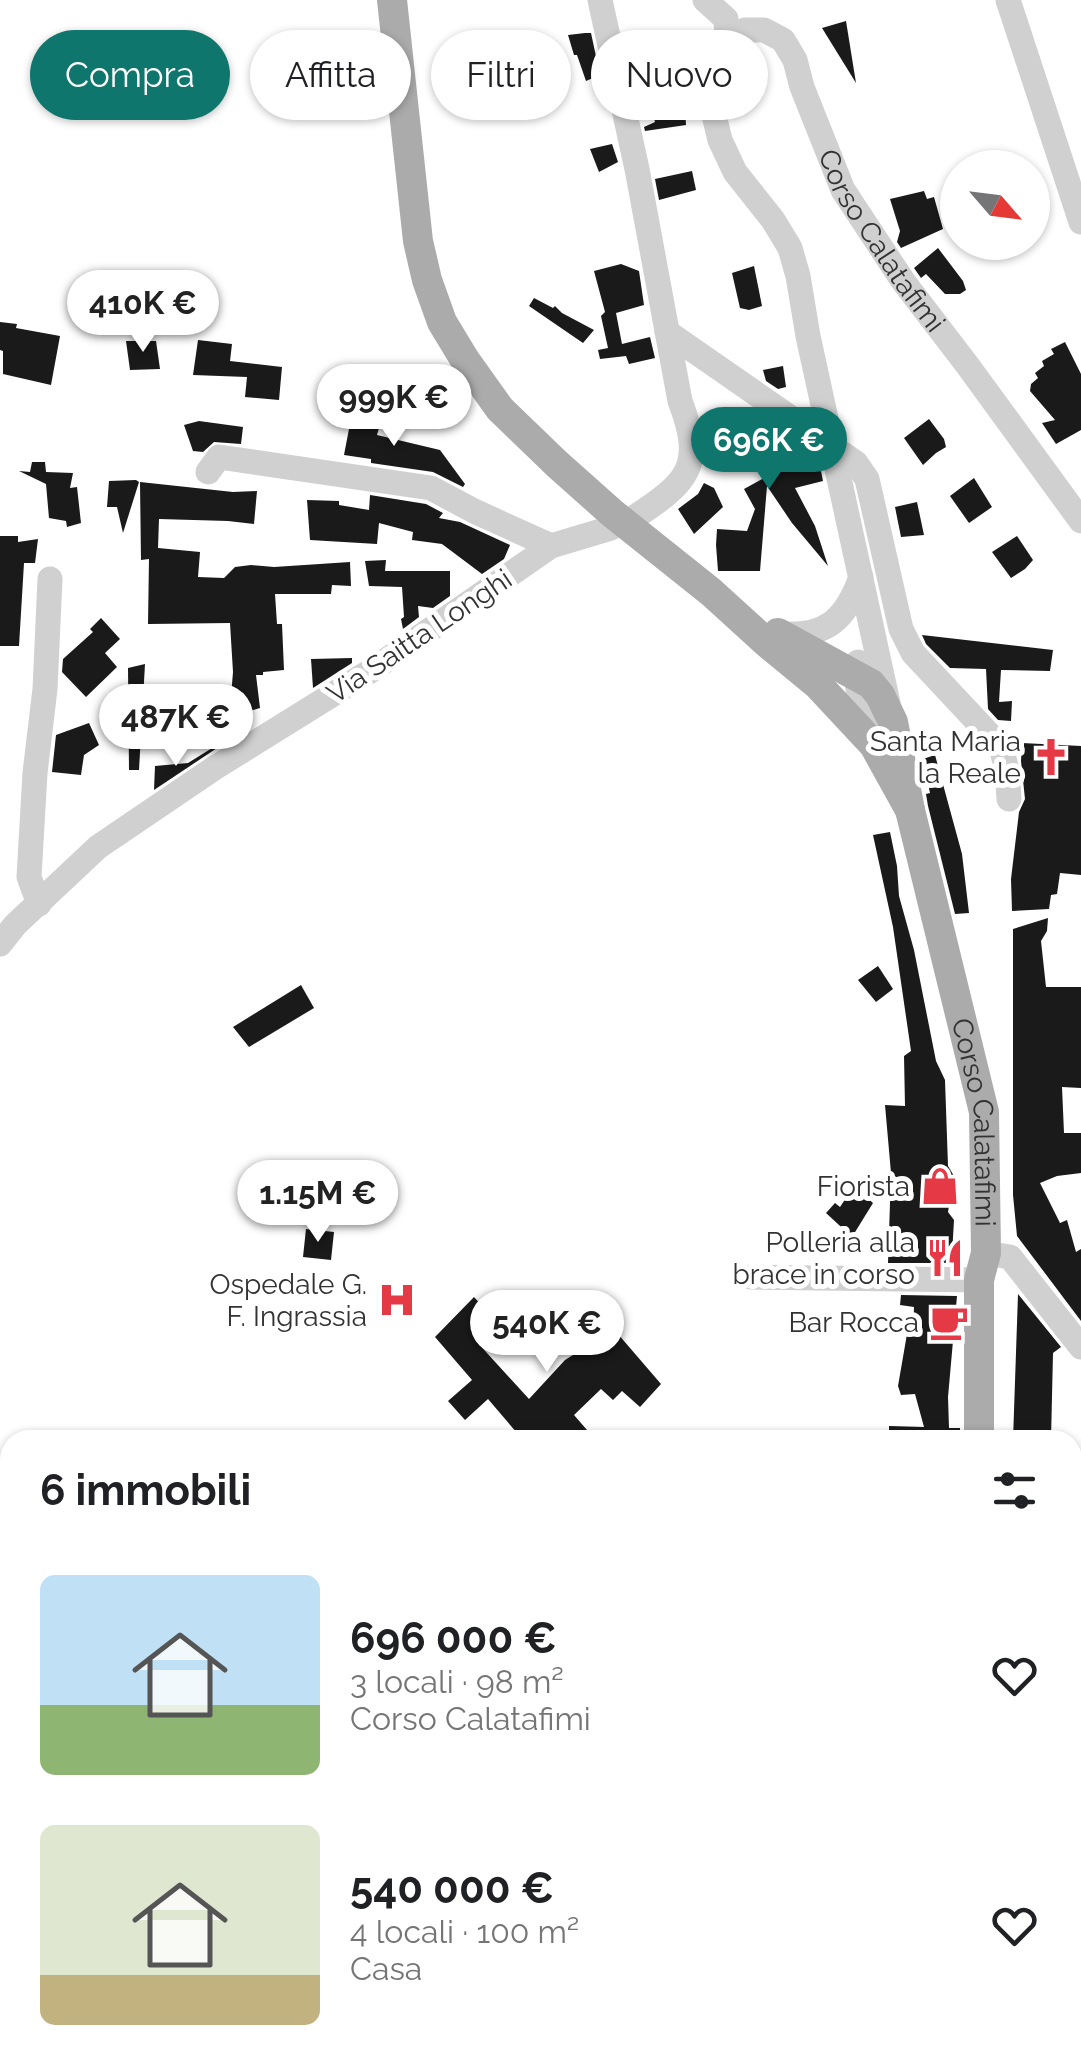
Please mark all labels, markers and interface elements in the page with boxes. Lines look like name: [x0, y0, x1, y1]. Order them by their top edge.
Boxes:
chip: Compra: [30, 30, 230, 120]
chip: Affitta: [250, 30, 411, 120]
chip: Filtri: [431, 30, 571, 120]
chip: Nuovo: [591, 30, 768, 120]
street label: Corso Calatafimi: [811, 145, 952, 338]
north arrow: [940, 150, 1050, 260]
map controls: [940, 150, 1050, 260]
pin: 410K €: [62, 270, 224, 355]
text: 410K €: [89, 284, 197, 321]
pin: 999K €: [313, 364, 475, 449]
text: 999K €: [339, 378, 449, 415]
pin: 696K €: [688, 407, 850, 492]
text: 696K €: [713, 421, 825, 458]
street label: Via Saitta Longhi: [321, 562, 518, 710]
pin: 487K €: [95, 684, 257, 769]
text: 487K €: [121, 698, 231, 735]
place label: Santa Maria la Reale: [870, 725, 1021, 790]
church icon: Santa Maria la Reale: [1030, 736, 1072, 778]
street label: Corso Calatafimi: [945, 1015, 1002, 1227]
pin: 1.15M €: [226, 1160, 410, 1245]
shop icon: Fiorista: [919, 1165, 961, 1207]
place label: Fiorista: [817, 1170, 910, 1203]
text: 1.15M €: [259, 1174, 377, 1211]
place label: Polleria alla brace in corso: [732, 1226, 915, 1291]
restaurant icon: Polleria alla brace in corso: [924, 1237, 966, 1279]
place label: Ospedale G. F. Ingrassia: [210, 1268, 367, 1333]
hospital icon: Ospedale G. F. Ingrassia: [376, 1279, 418, 1321]
pin: 540K €: [466, 1290, 628, 1375]
cafe icon: Bar Rocca: [928, 1301, 970, 1343]
text: 540K €: [492, 1304, 602, 1341]
place label: Bar Rocca: [788, 1306, 919, 1339]
icon: filters: [987, 1463, 1042, 1518]
text: 6 immobili: [40, 1466, 251, 1515]
text: 696 000 €: [350, 1614, 557, 1663]
icon: home: [120, 1615, 240, 1735]
icon: heart: [987, 1648, 1042, 1703]
text: 3 locali · 98 m²: [350, 1663, 564, 1700]
text: Corso Calatafimi: [350, 1700, 591, 1737]
text: 540 000 €: [350, 1864, 554, 1913]
icon: home: [120, 1865, 240, 1985]
icon: heart: [987, 1898, 1042, 1953]
text: 4 locali · 100 m²: [350, 1913, 579, 1950]
text: Casa: [350, 1950, 422, 1987]

